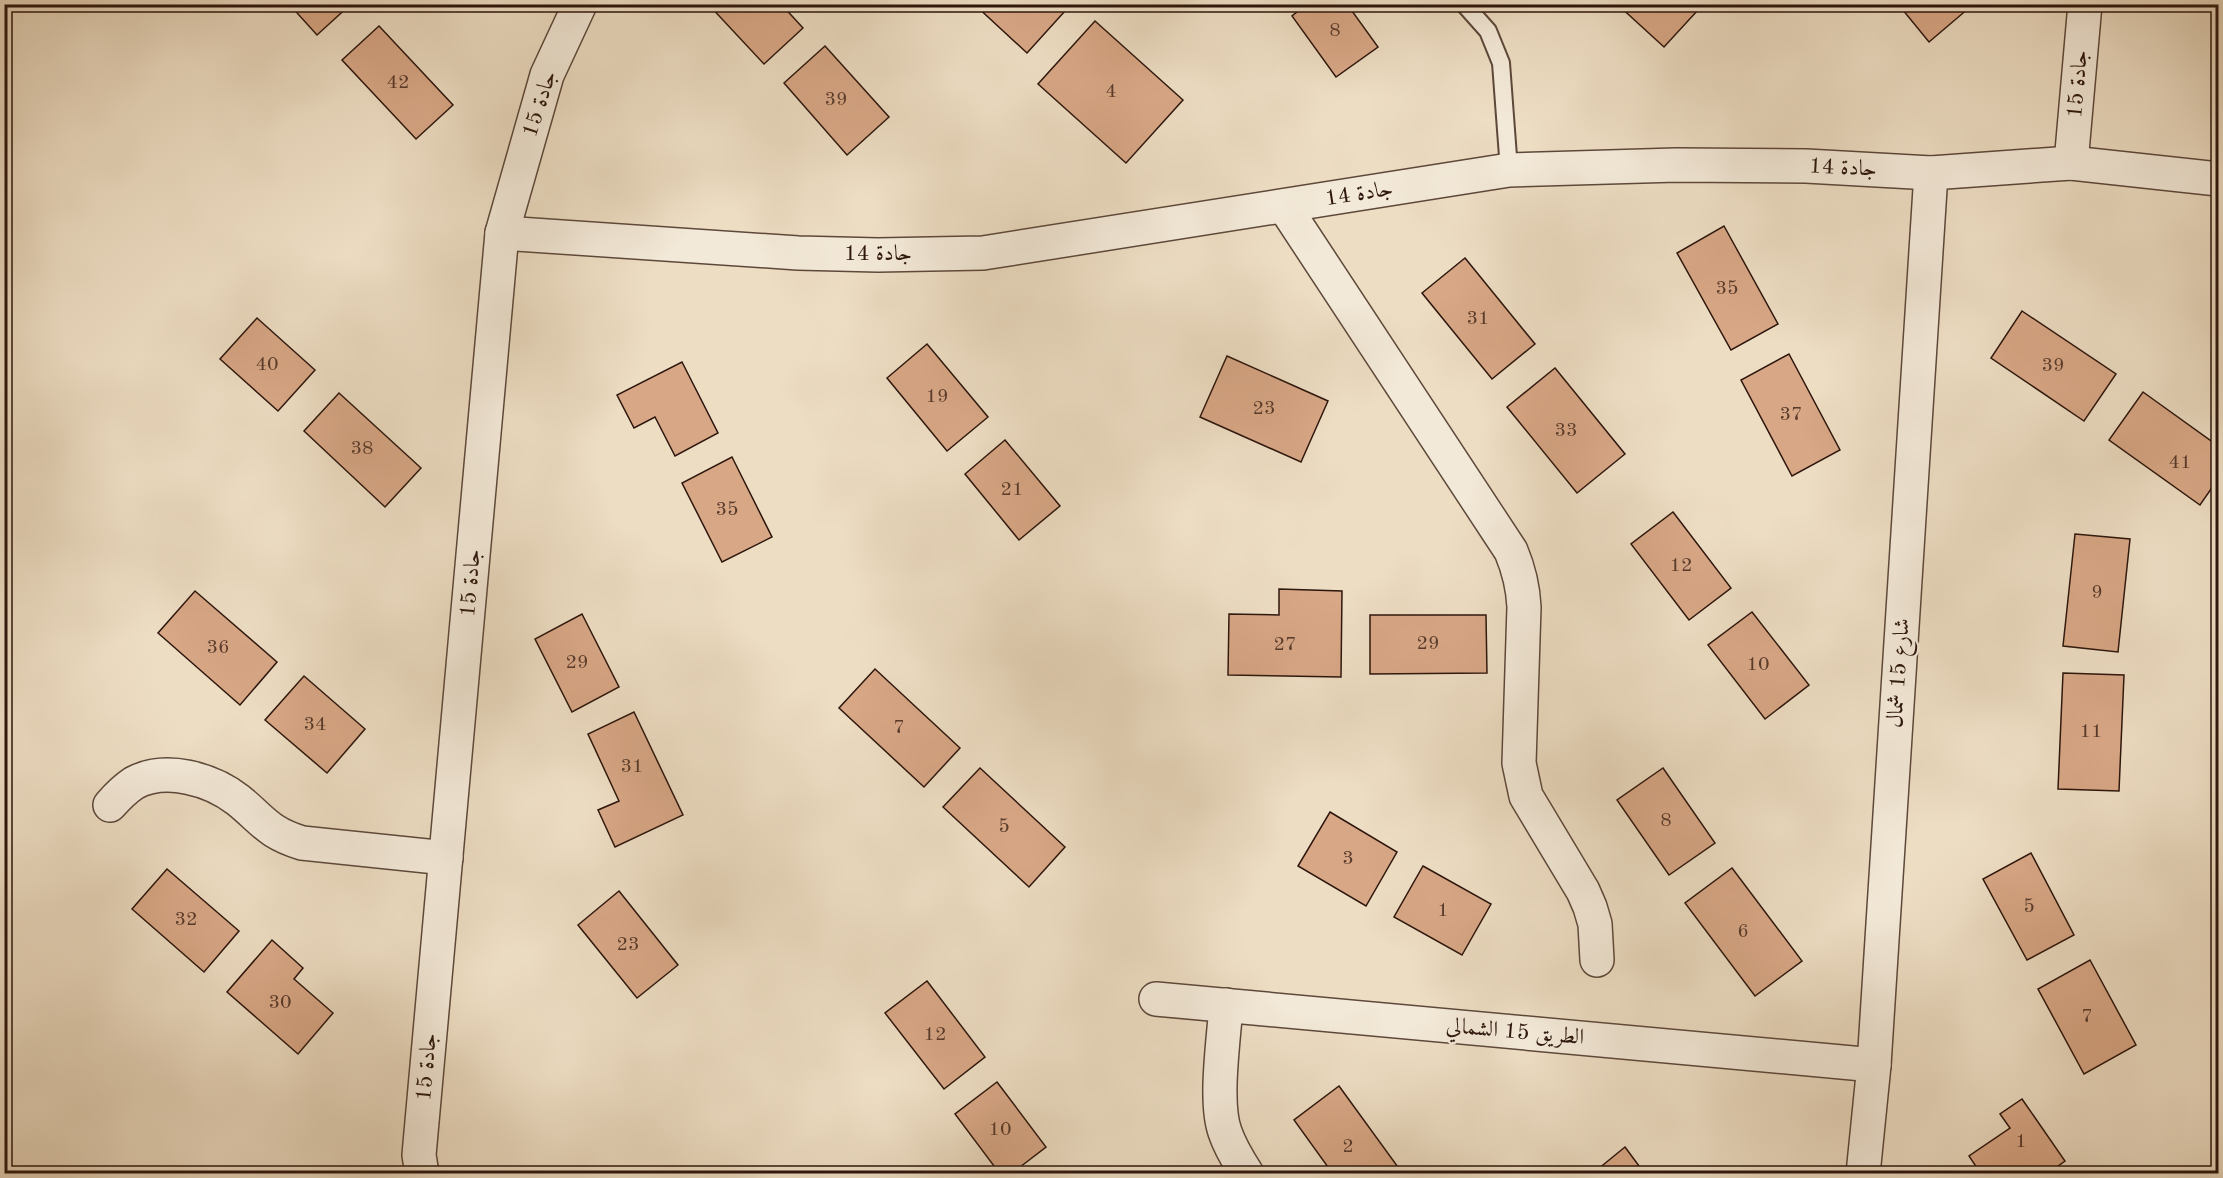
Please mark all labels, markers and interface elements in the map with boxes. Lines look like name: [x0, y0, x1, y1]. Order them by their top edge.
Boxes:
house number: 8: [1329, 21, 1341, 41]
street label: جادة 15: [2064, 49, 2092, 119]
street label: جادة 15: [519, 68, 561, 140]
house number: 42: [386, 73, 410, 93]
house number: 4: [1105, 82, 1117, 102]
house number: 39: [824, 90, 848, 110]
street label: جادة 14: [1808, 155, 1878, 181]
street label: جادة 14: [1324, 178, 1394, 210]
street label: جادة 14: [844, 243, 912, 265]
house number: 35: [1715, 279, 1739, 299]
house number: 31: [1466, 309, 1490, 329]
house number: 40: [255, 355, 279, 375]
house number: 39: [2041, 356, 2065, 376]
house number: 19: [925, 387, 949, 407]
house number: 23: [1252, 399, 1276, 419]
house number: 37: [1779, 405, 1803, 425]
house number: 33: [1554, 421, 1578, 441]
house number: 38: [350, 439, 374, 459]
house number: 41: [2168, 453, 2192, 473]
house number: 21: [1000, 480, 1024, 500]
house number: 35: [715, 500, 739, 520]
street label: جادة 15: [457, 548, 485, 618]
house number: 12: [1669, 556, 1693, 576]
house number: 9: [2091, 583, 2103, 603]
street label: شارع 15 شمال: [1884, 618, 1920, 729]
house number: 29: [1416, 634, 1440, 654]
house number: 27: [1273, 635, 1297, 655]
house number: 36: [206, 638, 230, 658]
house number: 29: [565, 653, 589, 673]
house number: 10: [1746, 655, 1770, 675]
house number: 34: [303, 715, 327, 735]
house number: 7: [893, 718, 905, 738]
house number: 11: [2079, 722, 2103, 742]
house number: 31: [620, 757, 644, 777]
house number: 8: [1660, 811, 1672, 831]
house number: 5: [998, 817, 1010, 837]
house number: 3: [1342, 849, 1354, 869]
house number: 5: [2023, 897, 2035, 917]
house number: 1: [1437, 901, 1449, 921]
house number: 32: [174, 910, 198, 930]
house number: 6: [1737, 922, 1749, 942]
house number: 23: [616, 935, 640, 955]
house number: 30: [268, 993, 292, 1013]
house number: 7: [2081, 1007, 2093, 1027]
street label: الطريق 15 الشمالي: [1445, 1015, 1585, 1055]
house number: 12: [923, 1025, 947, 1045]
street label: جادة 15: [413, 1032, 441, 1102]
house number: 10: [988, 1120, 1012, 1140]
house number: 1: [2015, 1132, 2027, 1152]
house number: 2: [1342, 1137, 1354, 1157]

